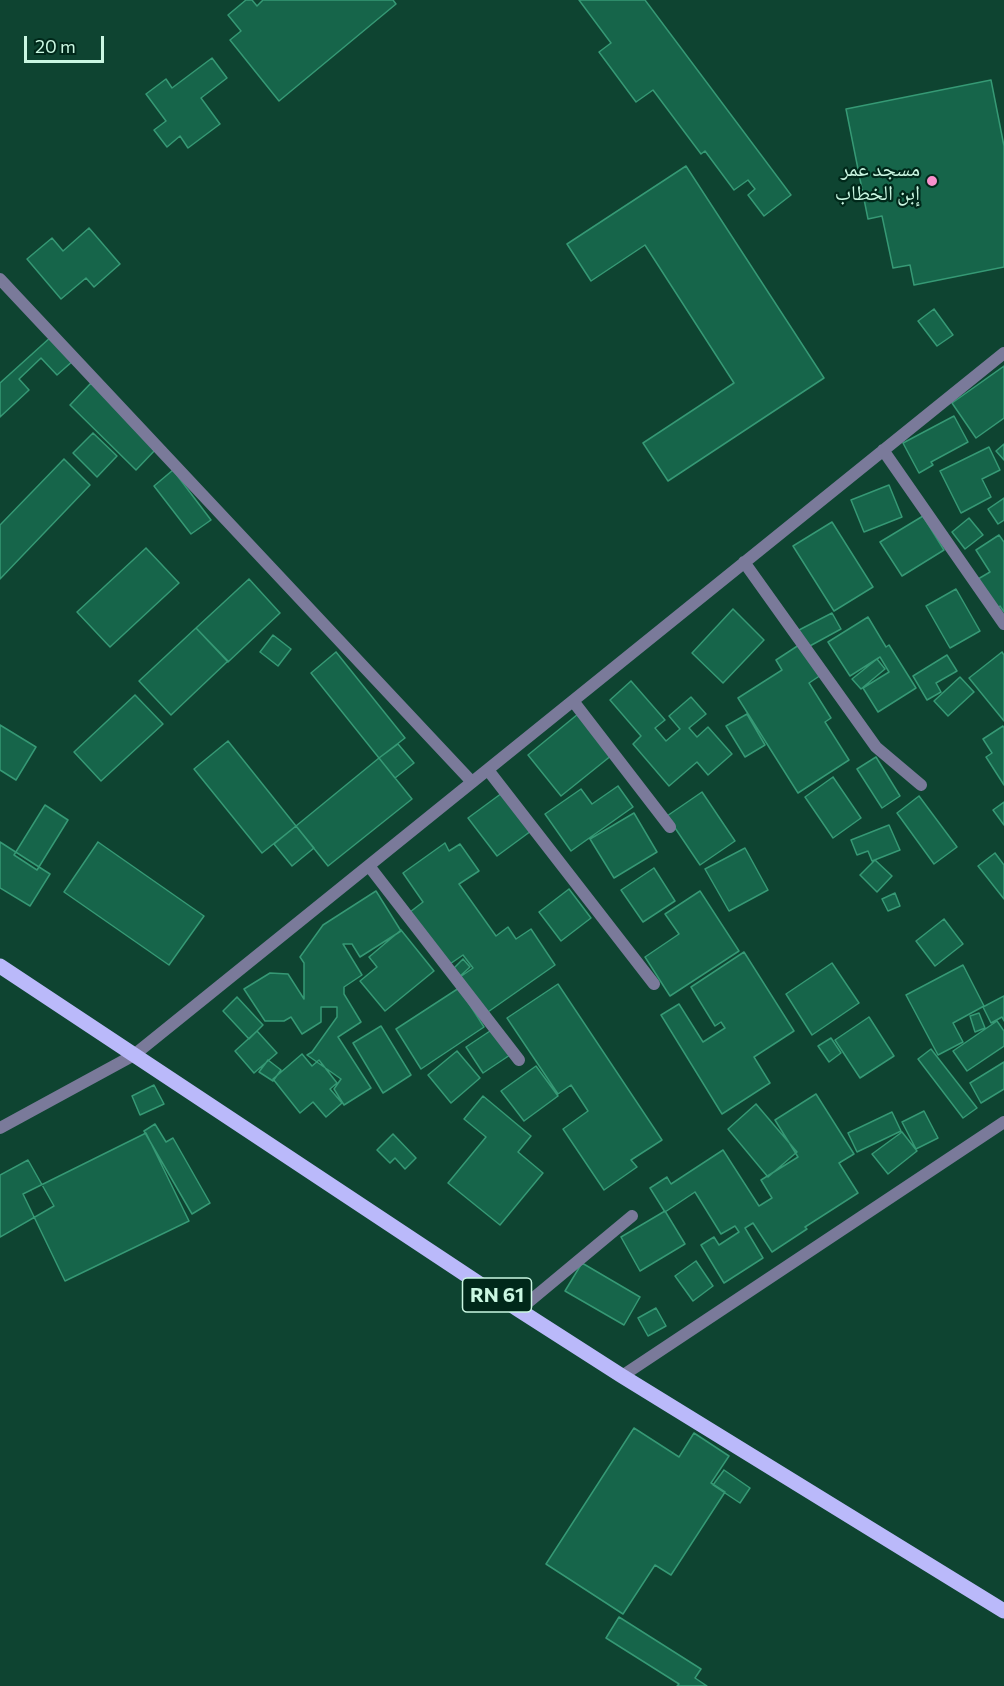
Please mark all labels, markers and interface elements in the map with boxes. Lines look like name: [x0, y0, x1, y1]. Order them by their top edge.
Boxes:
scale bar: [27, 24, 106, 62]
text: 20 m: [35, 35, 76, 57]
place label: مسجد عمر إبن الخطاب: [835, 156, 920, 206]
marker: مسجد عمر إبن الخطاب: [925, 174, 939, 188]
road number: RN 61: [462, 1278, 532, 1312]

